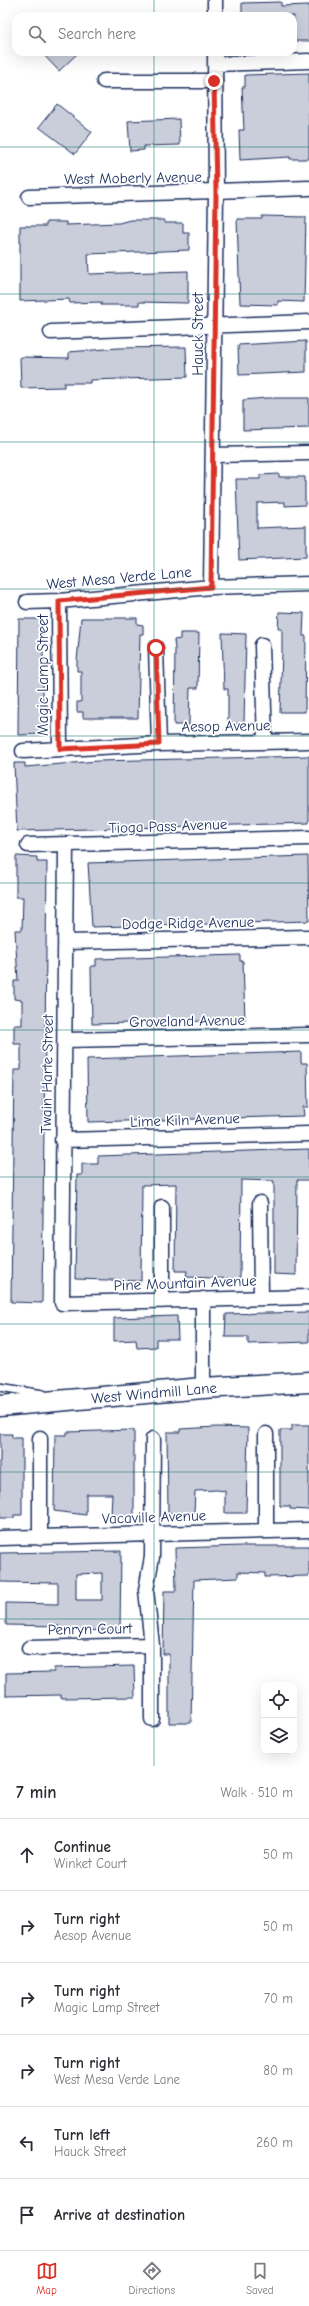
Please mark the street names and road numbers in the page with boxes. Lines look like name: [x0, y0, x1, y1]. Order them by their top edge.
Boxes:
street label: West Moberly Avenue: [64, 168, 202, 188]
street label: Hauck Street: [189, 292, 207, 376]
street label: West Mesa Verde Lane: [46, 563, 193, 593]
street label: Magic Lamp Street: [34, 613, 52, 736]
street label: Aesop Avenue: [181, 716, 271, 736]
street label: Tioga Pass Avenue: [108, 815, 228, 837]
street label: Dodge Ridge Avenue: [122, 913, 255, 933]
street label: Groveland Avenue: [129, 1011, 245, 1031]
street label: Twain Harte Street: [37, 1013, 57, 1134]
street label: Lime Kiln Avenue: [130, 1109, 241, 1131]
street label: Pine Mountain Avenue: [113, 1271, 257, 1294]
street label: West Windmill Lane: [91, 1379, 218, 1407]
street label: Vacaville Avenue: [102, 1506, 207, 1528]
street label: Penryn Court: [48, 1619, 133, 1639]

